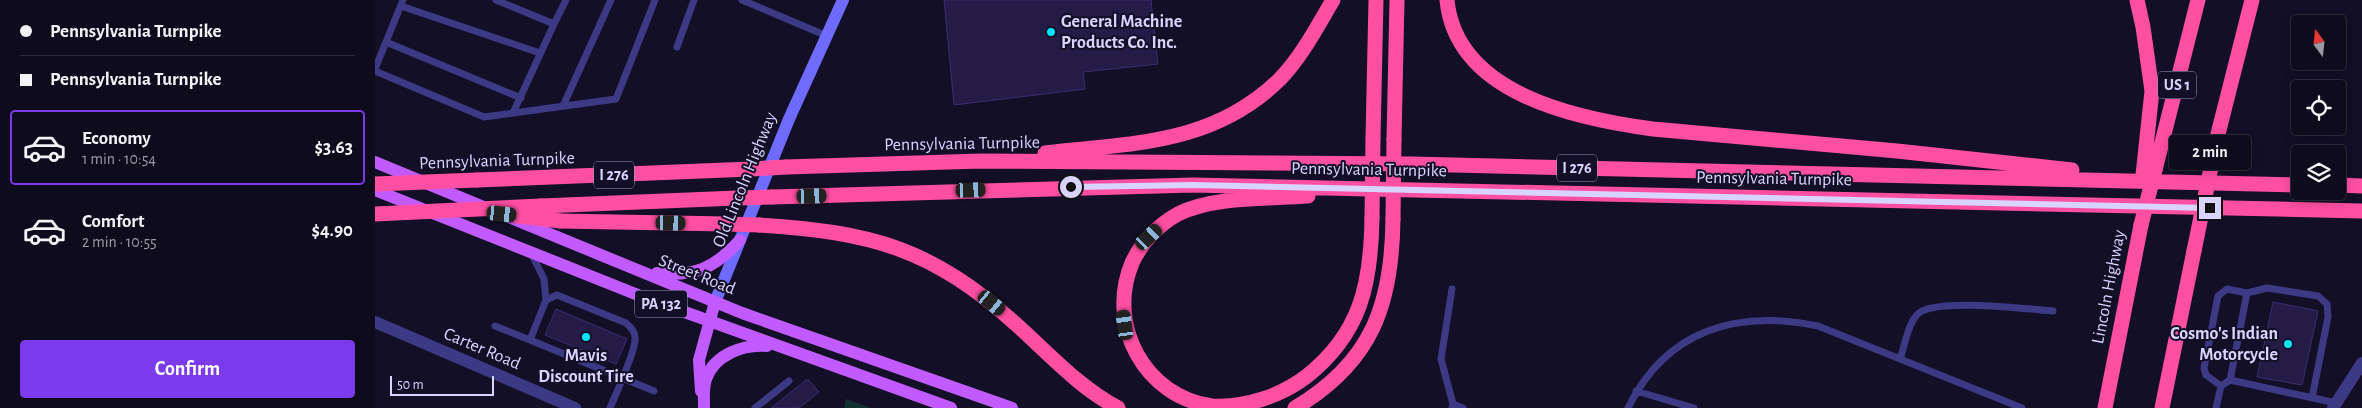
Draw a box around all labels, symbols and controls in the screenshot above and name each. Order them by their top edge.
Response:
place label: General Machine Products Co. Inc. [1061,13,1182,52]
north arrow [2291,15,2346,70]
map controls [2291,15,2346,200]
text: Pennsylvania Turnpike [50,22,222,41]
marker: General Machine Products Co. Inc. [1045,26,1057,38]
text: Pennsylvania Turnpike [50,70,222,89]
road number: US 1 [2158,72,2196,98]
button: locate [2291,80,2346,135]
street label: Old Lincoln Highway [710,110,780,250]
icon: car [22,125,67,170]
text: Economy [82,129,151,148]
street label: Pennsylvania Turnpike [884,134,1040,154]
callout: 2 min [2169,136,2251,170]
text: $3.63 [315,138,353,157]
text: 2 min [2192,144,2228,160]
button: layers [2291,145,2346,200]
street label: Pennsylvania Turnpike [419,149,575,173]
text: 1 min · 10:54 [82,151,156,167]
road number: I 276 [1557,154,1597,182]
street label: Pennsylvania Turnpike [1291,160,1447,180]
road number: I 276 [594,162,634,188]
street label: Pennsylvania Turnpike [1696,169,1852,189]
route start [1060,176,1082,198]
car [955,182,986,198]
car [796,188,827,204]
route end [2199,197,2221,219]
car [486,205,517,223]
icon: car [22,208,67,253]
text: Comfort [82,212,144,231]
car [655,215,686,231]
text: $4.90 [311,221,353,240]
car [1132,221,1165,253]
street label: Lincoln Highway [2089,228,2129,345]
text: 2 min · 10:55 [82,234,157,250]
street label: Street Road [656,251,738,299]
car [975,288,1008,318]
road number: PA 132 [635,290,687,318]
car [1115,309,1134,341]
street label: Carter Road [441,325,523,373]
place label: Cosmo's Indian Motorcycle [2170,325,2278,364]
marker: Mavis Discount Tire [580,331,592,343]
marker: Cosmo's Indian Motorcycle [2282,338,2294,350]
button: Confirm [20,340,355,398]
place label: Mavis Discount Tire [538,347,634,386]
scale bar [390,373,494,396]
text: 50 m [397,378,424,392]

